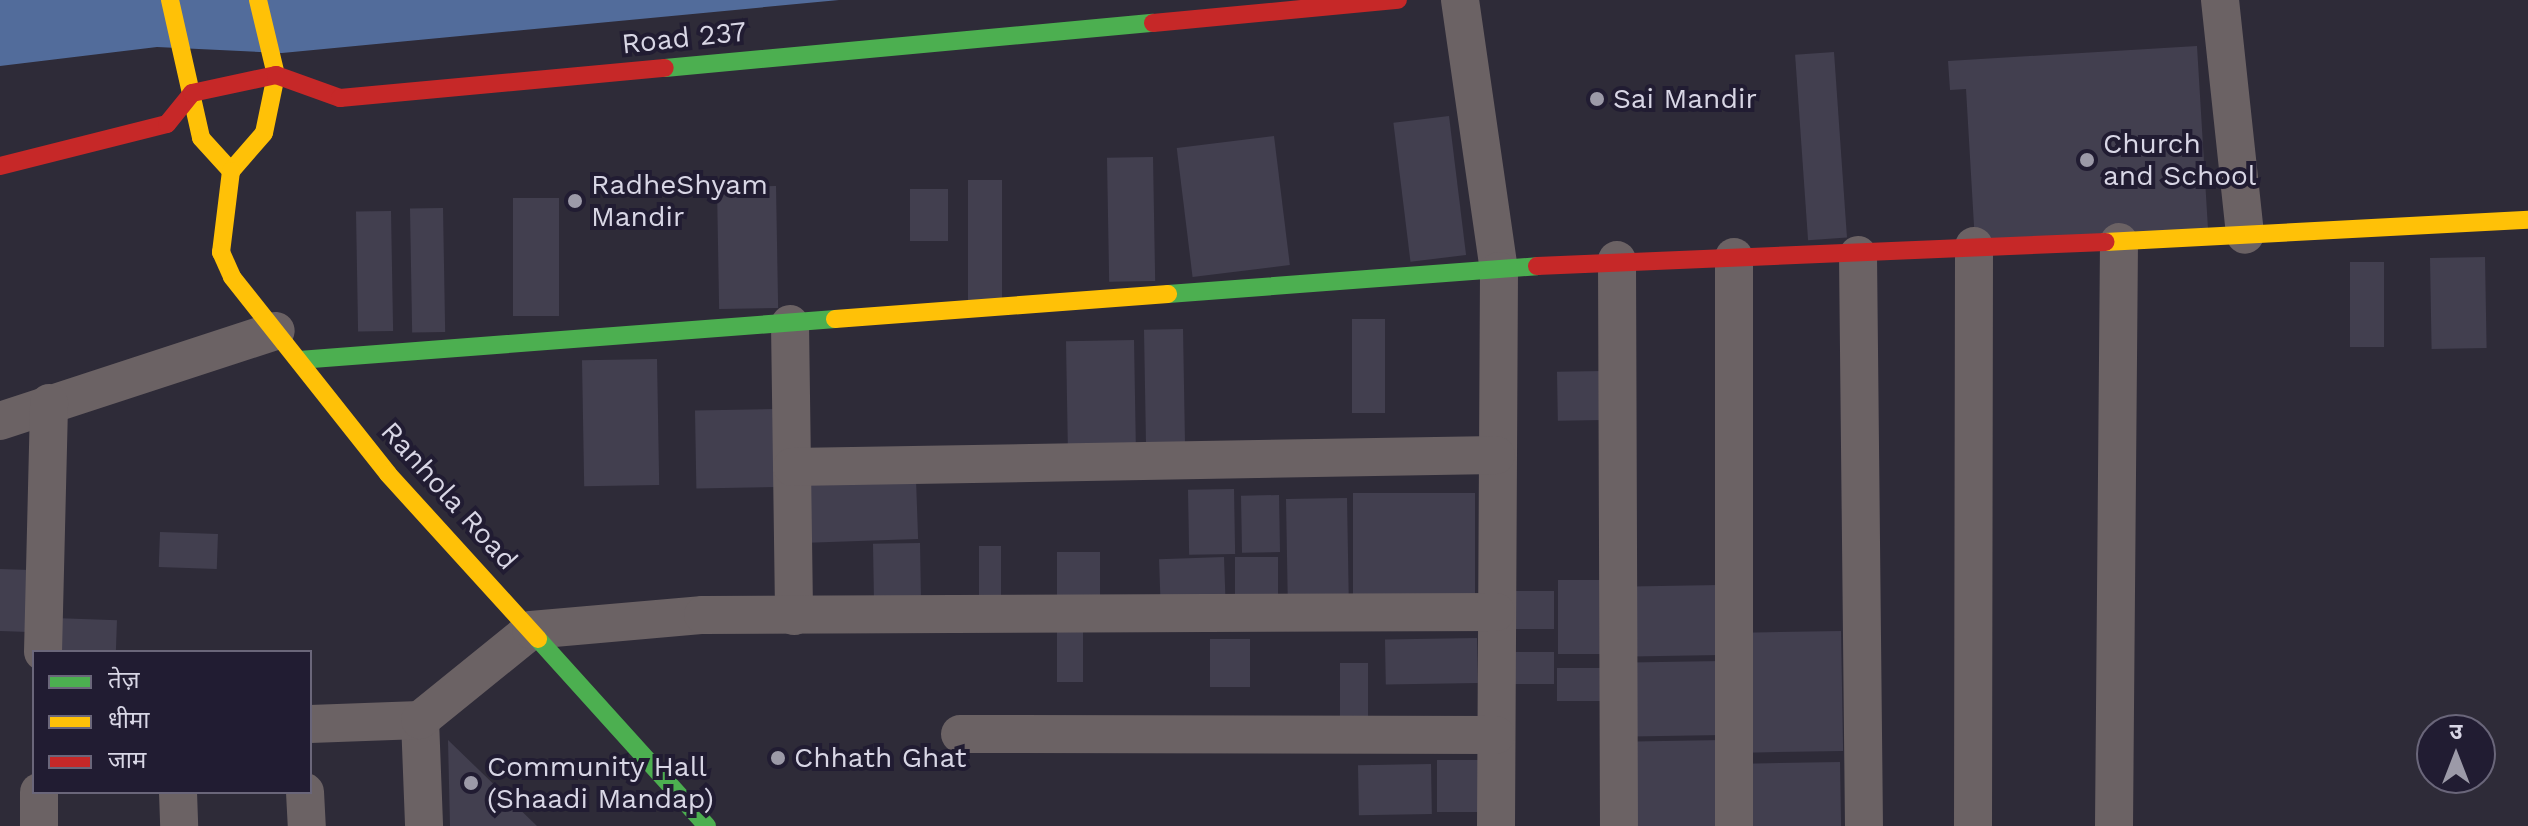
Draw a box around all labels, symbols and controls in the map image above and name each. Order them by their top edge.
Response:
street label: Road 237 [620,15,748,61]
place label: Sai Mandir [1613,82,1757,116]
marker: Sai Mandir [1588,90,1606,108]
place label: Church and School [2103,127,2256,193]
marker: Church and School [2078,151,2096,169]
place label: RadheShyam Mandir [591,168,768,234]
marker: RadheShyam Mandir [566,192,584,210]
street label: Ranhola Road [374,415,524,577]
legend [32,650,312,794]
text: तेज़ [108,666,140,694]
text: धीमा [108,706,150,734]
north arrow [2416,714,2496,794]
text: उ [2450,719,2462,744]
place label: Chhath Ghat [794,741,966,775]
text: जाम [108,746,146,774]
marker: Chhath Ghat [769,749,787,767]
place label: Community Hall (Shaadi Mandap) [487,750,714,816]
marker: Community Hall (Shaadi Mandap) [462,774,480,792]

